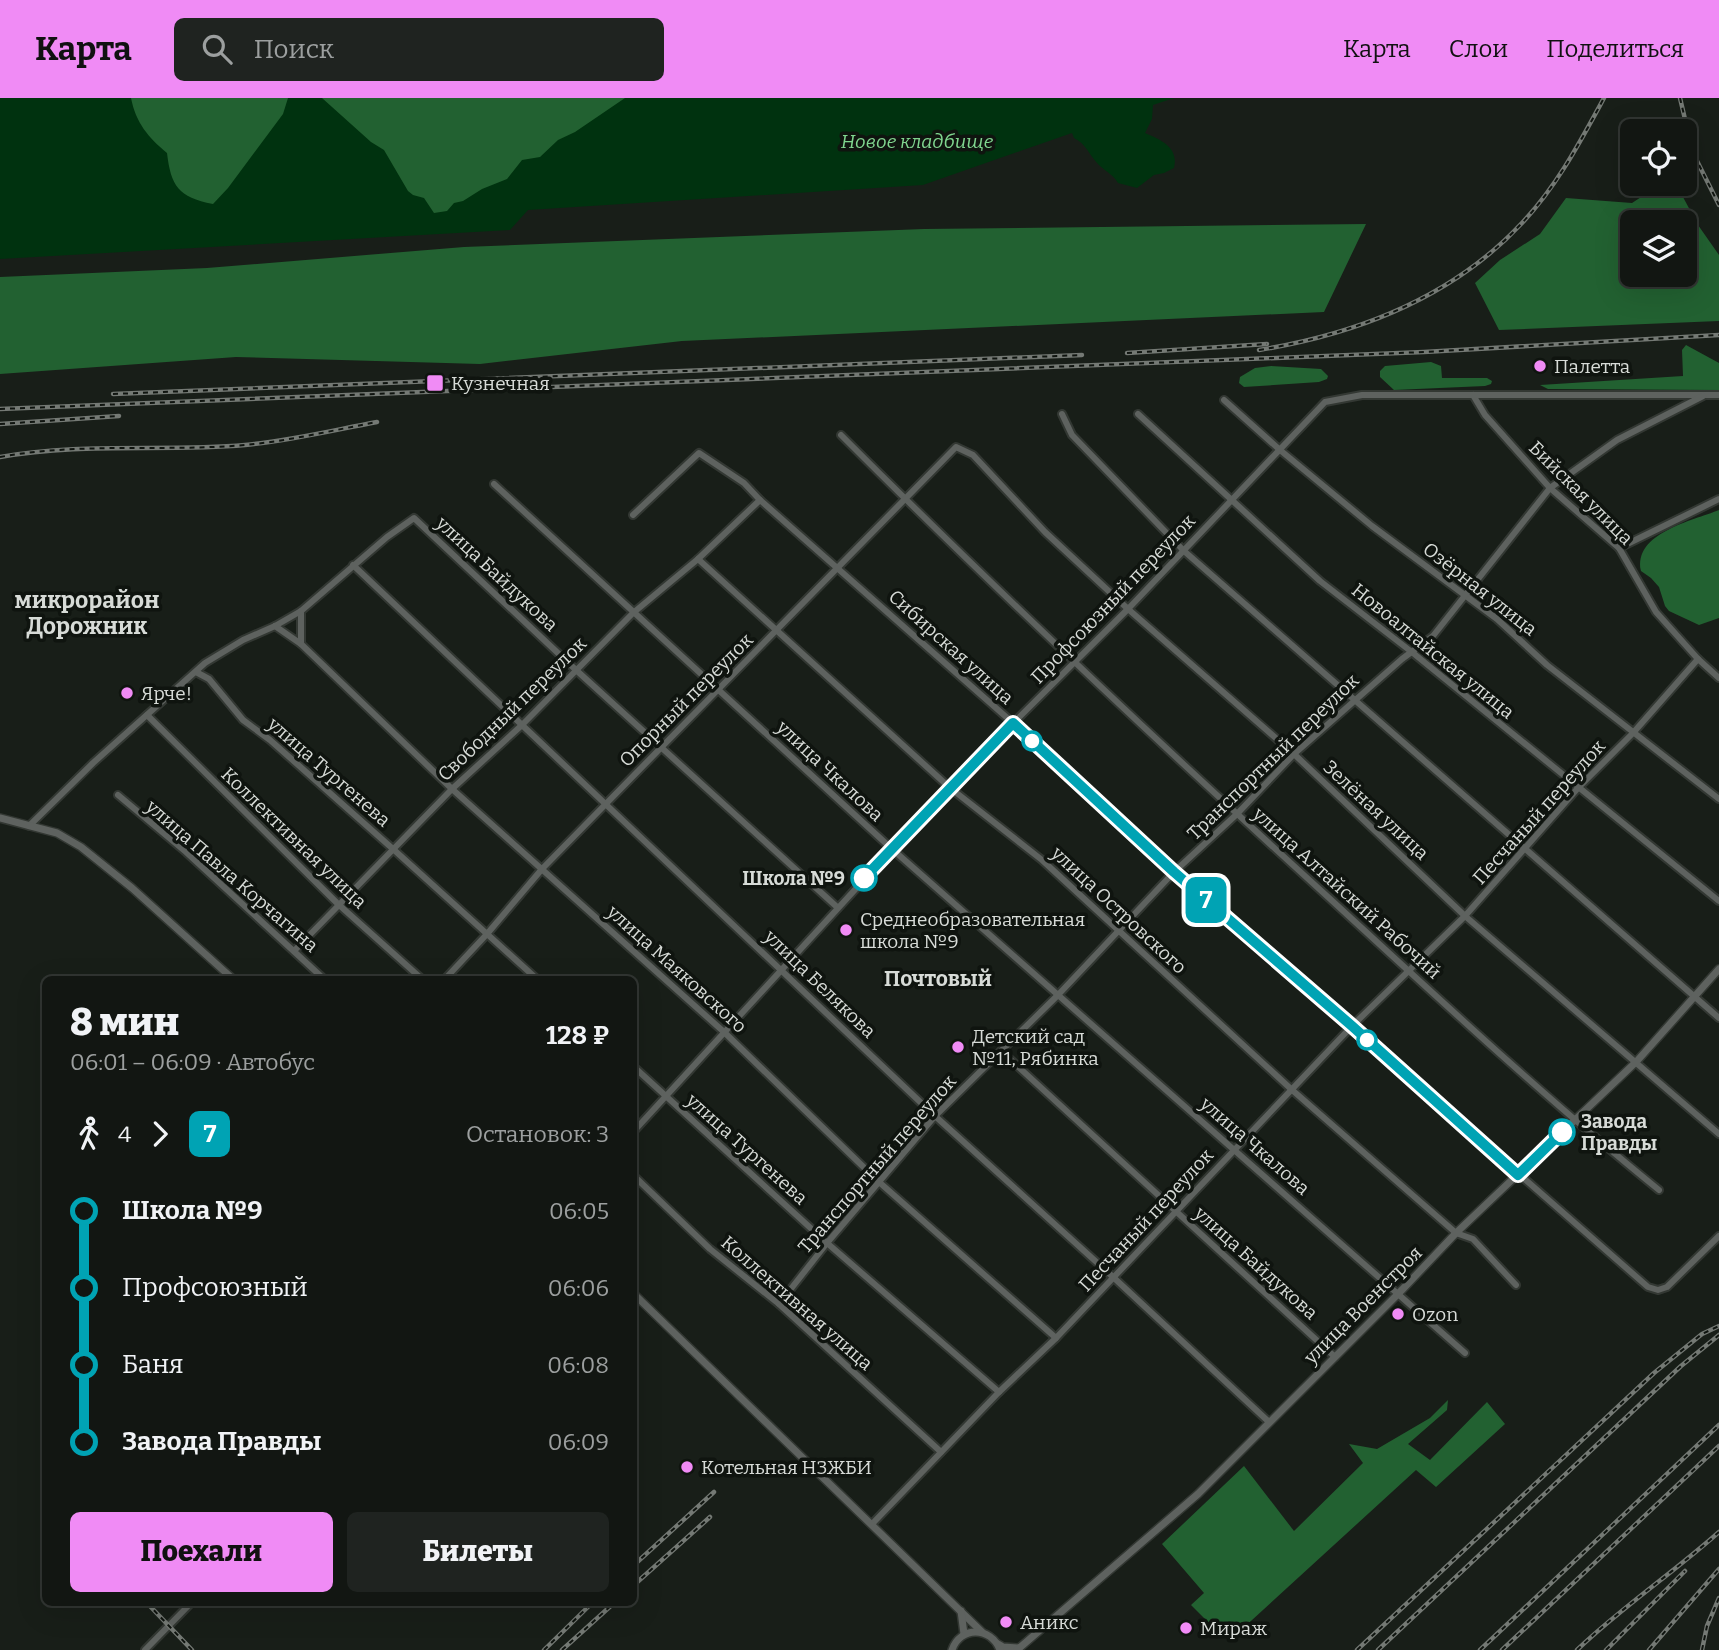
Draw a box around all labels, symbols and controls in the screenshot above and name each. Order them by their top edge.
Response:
search box [174,18,664,81]
text: Карта [35,29,132,69]
icon: search [198,30,236,68]
text: Поиск [254,34,334,65]
text: Карта [1343,35,1411,63]
text: Слои [1449,35,1508,63]
text: Поделиться [1546,35,1684,63]
map controls [1620,119,1697,287]
button: locate [1620,119,1697,196]
park label: Новое кладбище [841,130,994,153]
button: layers [1620,210,1697,287]
place label: Палетта [1554,355,1631,378]
marker: Палетта [1532,358,1548,374]
place label: Кузнечная [451,372,550,395]
marker: Кузнечная [425,373,445,393]
street label: Бийская улица [1524,436,1638,550]
street label: Профсоюзный переулок [1026,509,1200,688]
street label: улица Байдукова [431,511,563,637]
street label: Озёрная улица [1418,537,1542,641]
street label: Новоалтайская улица [1347,578,1519,724]
street label: Сибирская улица [884,585,1019,710]
district label: микрорайон Дорожник [15,586,159,640]
street label: Опорный переулок [614,628,758,772]
street label: Свободный переулок [433,632,592,786]
street label: Транспортный переулок [1183,669,1364,845]
place label: Ярче! [141,682,192,705]
marker: Ярче! [119,685,135,701]
street label: улица Тургенева [262,712,396,832]
street label: улица Чкалова [771,715,889,827]
unlabelled marker [1022,731,1042,751]
street label: Песчаный переулок [1468,734,1611,889]
street label: Зелёная улица [1319,755,1434,865]
street label: Коллективная улица [217,763,372,914]
street label: улица Павла Корчагина [140,794,323,958]
street label: улица Алтайский Рабочий [1248,802,1446,984]
street label: улица Островского [1046,841,1191,979]
marker: Школа №9 [851,865,877,891]
place label: Школа №9 [742,867,845,890]
line badge: 7 [1183,877,1229,923]
text: 7 [1200,886,1212,914]
street label: улица Маяковского [602,900,752,1038]
place label: Среднеобразовательная школа №9 [860,908,1085,953]
marker: Среднеобразовательная школа №9 [838,922,854,938]
street label: улица Белякова [759,924,881,1043]
district label: Почтовый [884,966,992,992]
text: 8 мин [70,999,179,1045]
text: 128 ₽ [546,1020,609,1051]
place label: Детский сад №11, Рябинка [972,1025,1099,1070]
unlabelled marker [1357,1030,1377,1050]
marker: Детский сад №11, Рябинка [950,1039,966,1055]
text: 06:01 – 06:09 · Автобус [70,1048,315,1076]
street label: Транспортный переулок [793,1069,961,1258]
street label: улица Тургенева [681,1088,813,1210]
street label: улица Чкалова [1195,1092,1315,1200]
place label: Завода Правды [1581,1110,1657,1155]
icon: walk [70,1115,108,1153]
icon: forward [141,1115,179,1153]
marker: Завода Правды [1549,1119,1575,1145]
text: 4 [118,1120,131,1148]
text: 7 [203,1120,216,1148]
text: Остановок: 3 [466,1120,609,1148]
street label: Песчаный переулок [1074,1143,1219,1296]
text: Школа №9 [122,1195,263,1226]
text: 06:05 [549,1197,609,1225]
street label: улица Байдукова [1189,1201,1323,1325]
street label: Коллективная улица [717,1231,878,1375]
street label: улица Военстроя [1299,1241,1427,1369]
text: Профсоюзный [122,1272,308,1303]
text: 06:06 [548,1274,609,1302]
place label: Ozon [1412,1303,1458,1326]
marker: Ozon [1390,1306,1406,1322]
text: Баня [122,1349,183,1380]
text: 06:08 [547,1351,609,1379]
text: Завода Правды [122,1426,321,1457]
text: 06:09 [548,1428,609,1456]
place label: Котельная НЗЖБИ [701,1456,872,1479]
marker: Котельная НЗЖБИ [679,1459,695,1475]
button: Поехали [70,1512,333,1592]
button: Билеты [347,1512,609,1592]
place label: Аникс [1020,1611,1079,1634]
marker: Аникс [998,1614,1014,1630]
place label: Мираж [1200,1617,1267,1640]
marker: Мираж [1178,1620,1194,1636]

